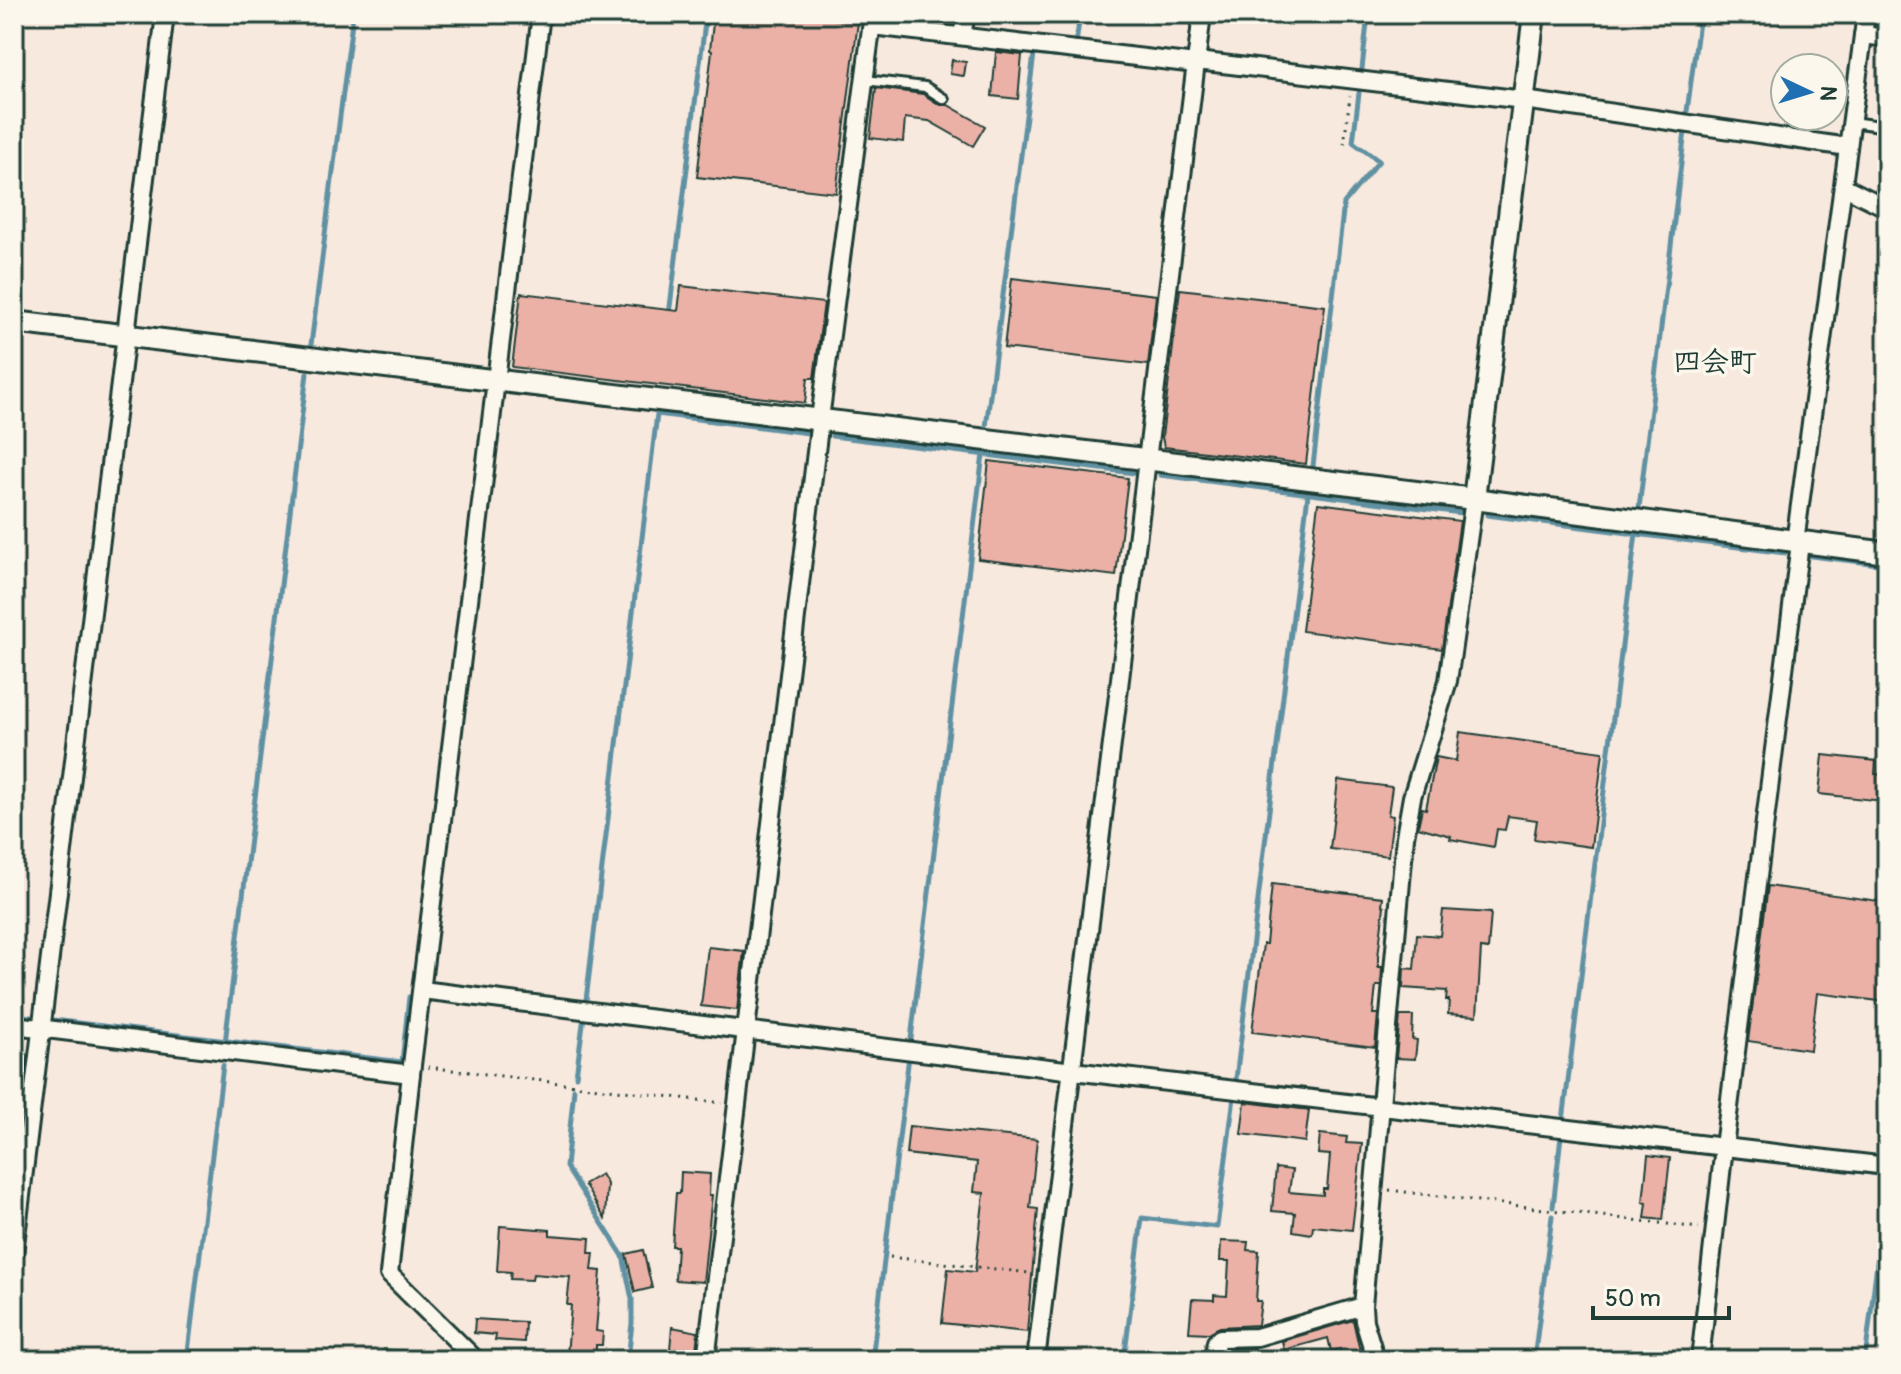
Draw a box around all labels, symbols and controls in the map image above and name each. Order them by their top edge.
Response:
north arrow [1769,52,1849,132]
text: N [1813,85,1842,102]
district label: 四会町 [1673,345,1757,380]
scale bar [1593,1270,1729,1320]
text: 50 m [1605,1284,1661,1313]

